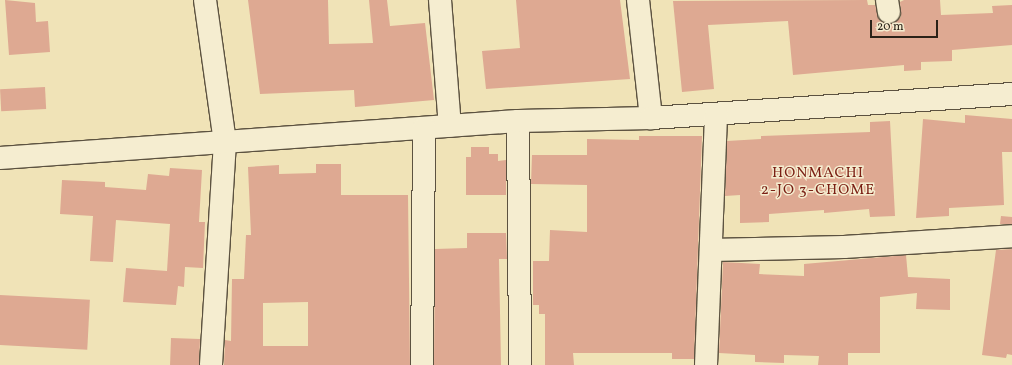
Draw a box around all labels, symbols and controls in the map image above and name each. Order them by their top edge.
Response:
scale bar [872,12,940,38]
text: 20 m [877,19,904,35]
district label: HONMACHI 2-JO 3-CHOME [761,164,875,199]

